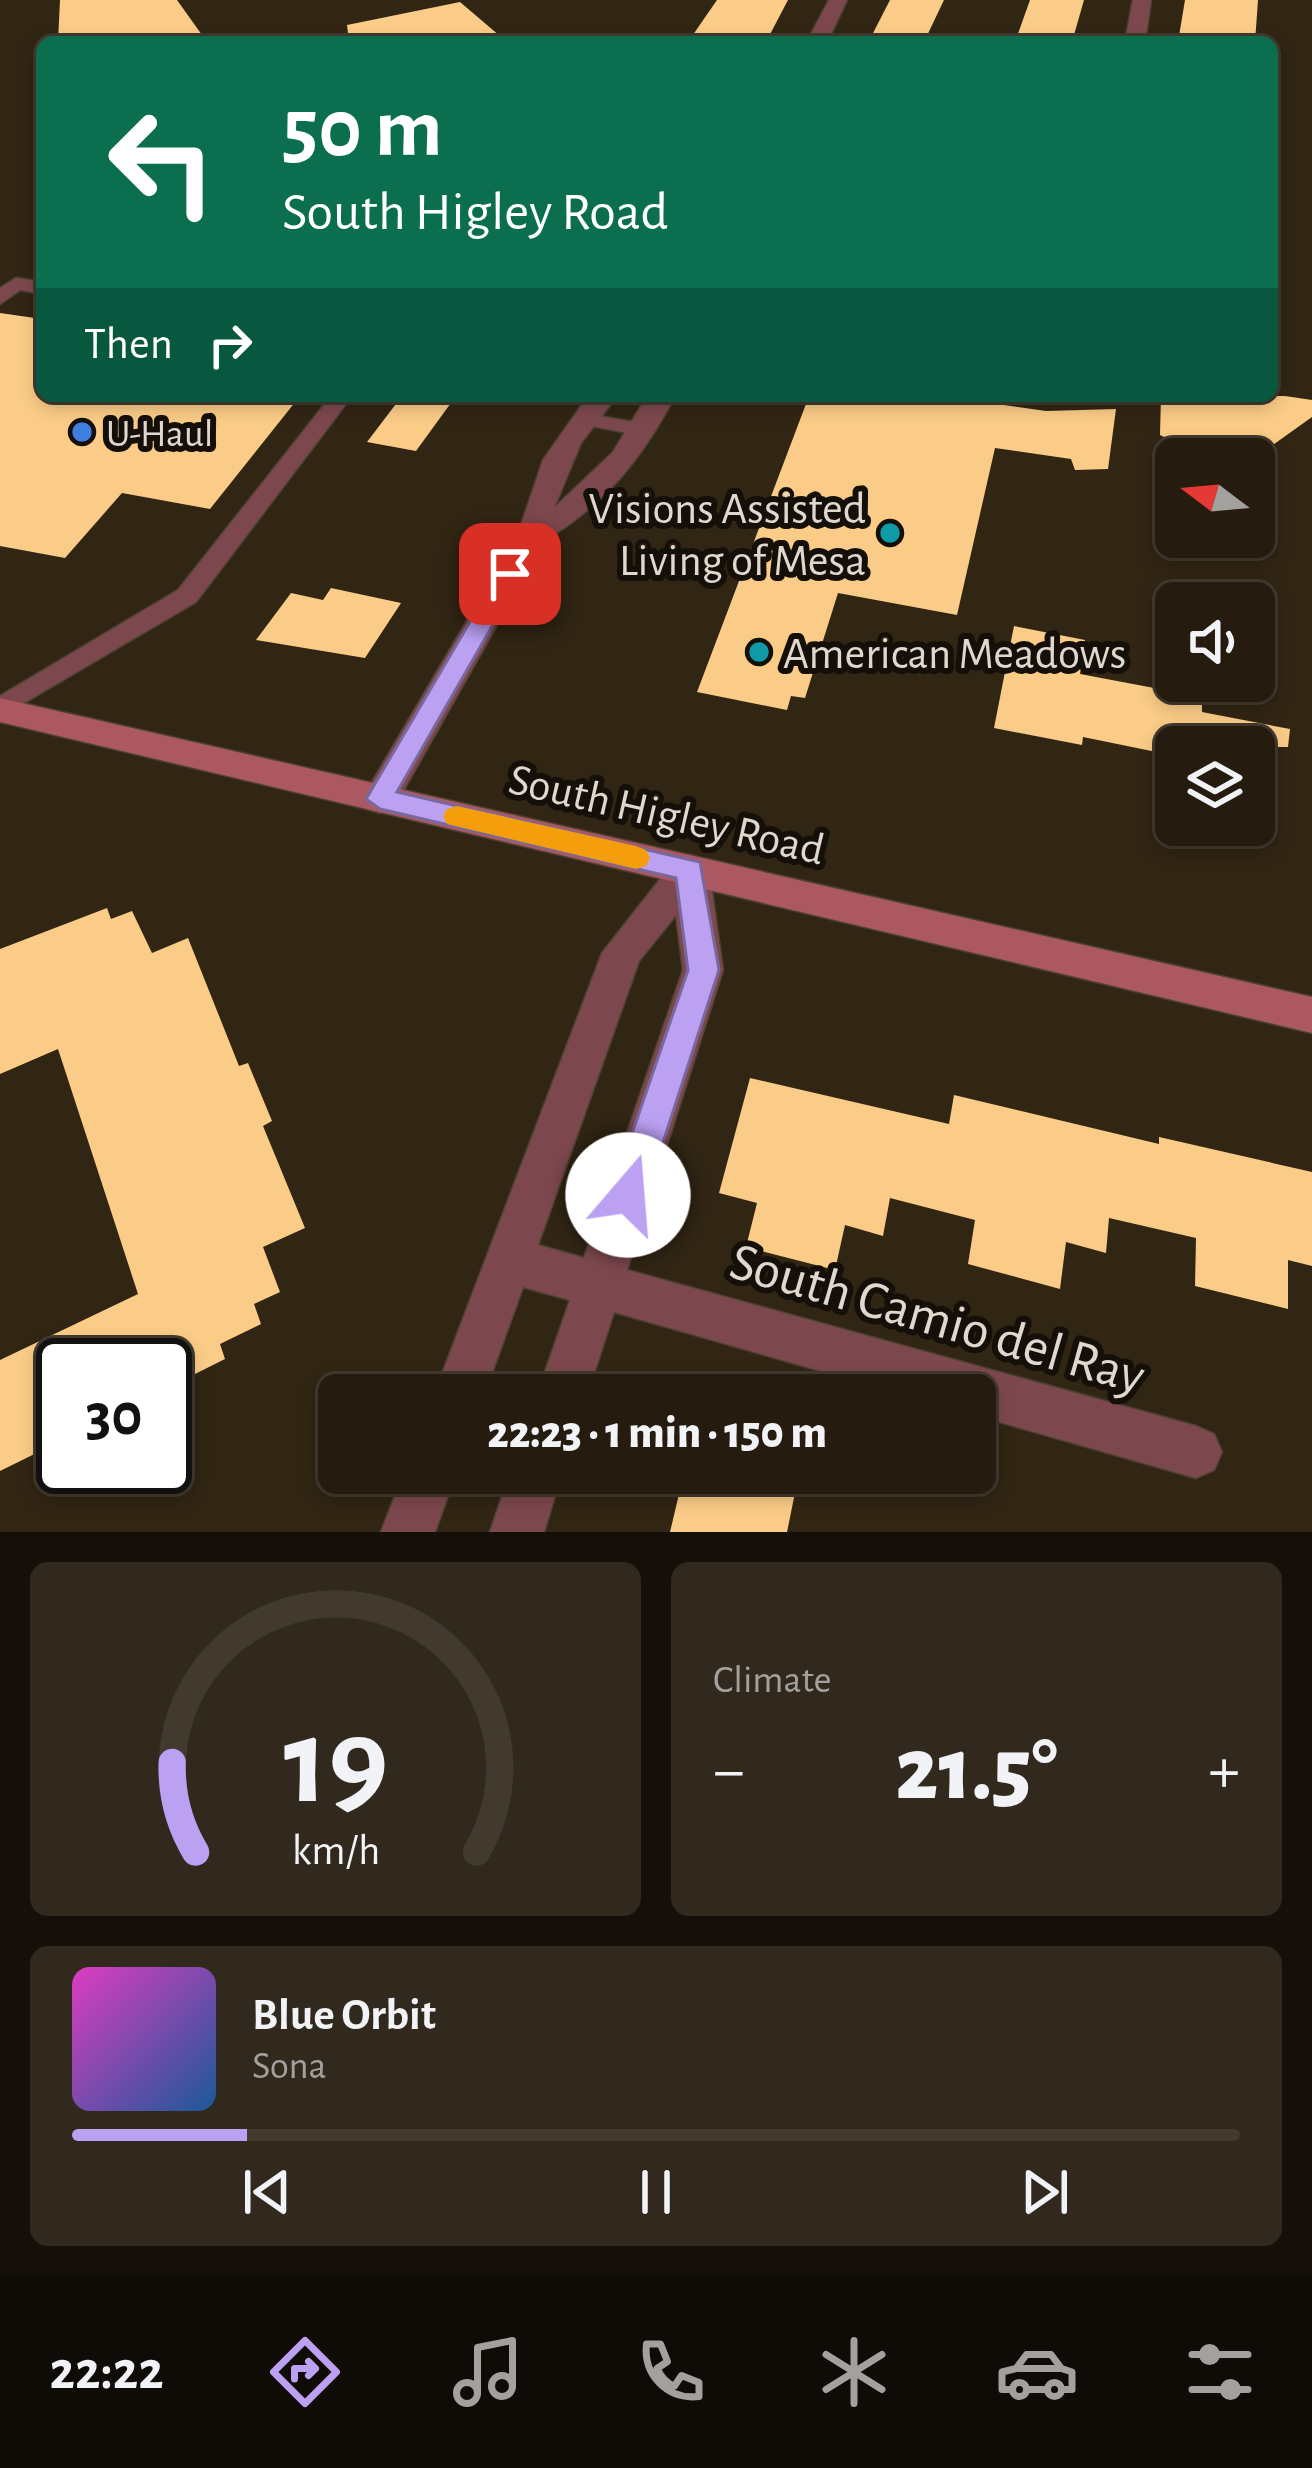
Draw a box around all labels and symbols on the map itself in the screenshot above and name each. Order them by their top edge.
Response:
place label: U-Haul [106,415,213,454]
marker: U-Haul [69,419,95,445]
north arrow [1155,438,1275,558]
place label: Visions Assisted Living of Mesa [589,487,866,584]
marker: Visions Assisted Living of Mesa [877,520,903,546]
pin [459,523,561,625]
place label: American Meadows [783,632,1126,677]
marker: American Meadows [746,639,772,665]
street label: South Higley Road [504,757,828,874]
position arrow [565,1132,691,1258]
street label: South Camio del Ray [724,1235,1150,1405]
speed limit sign: 30 [36,1338,192,1494]

